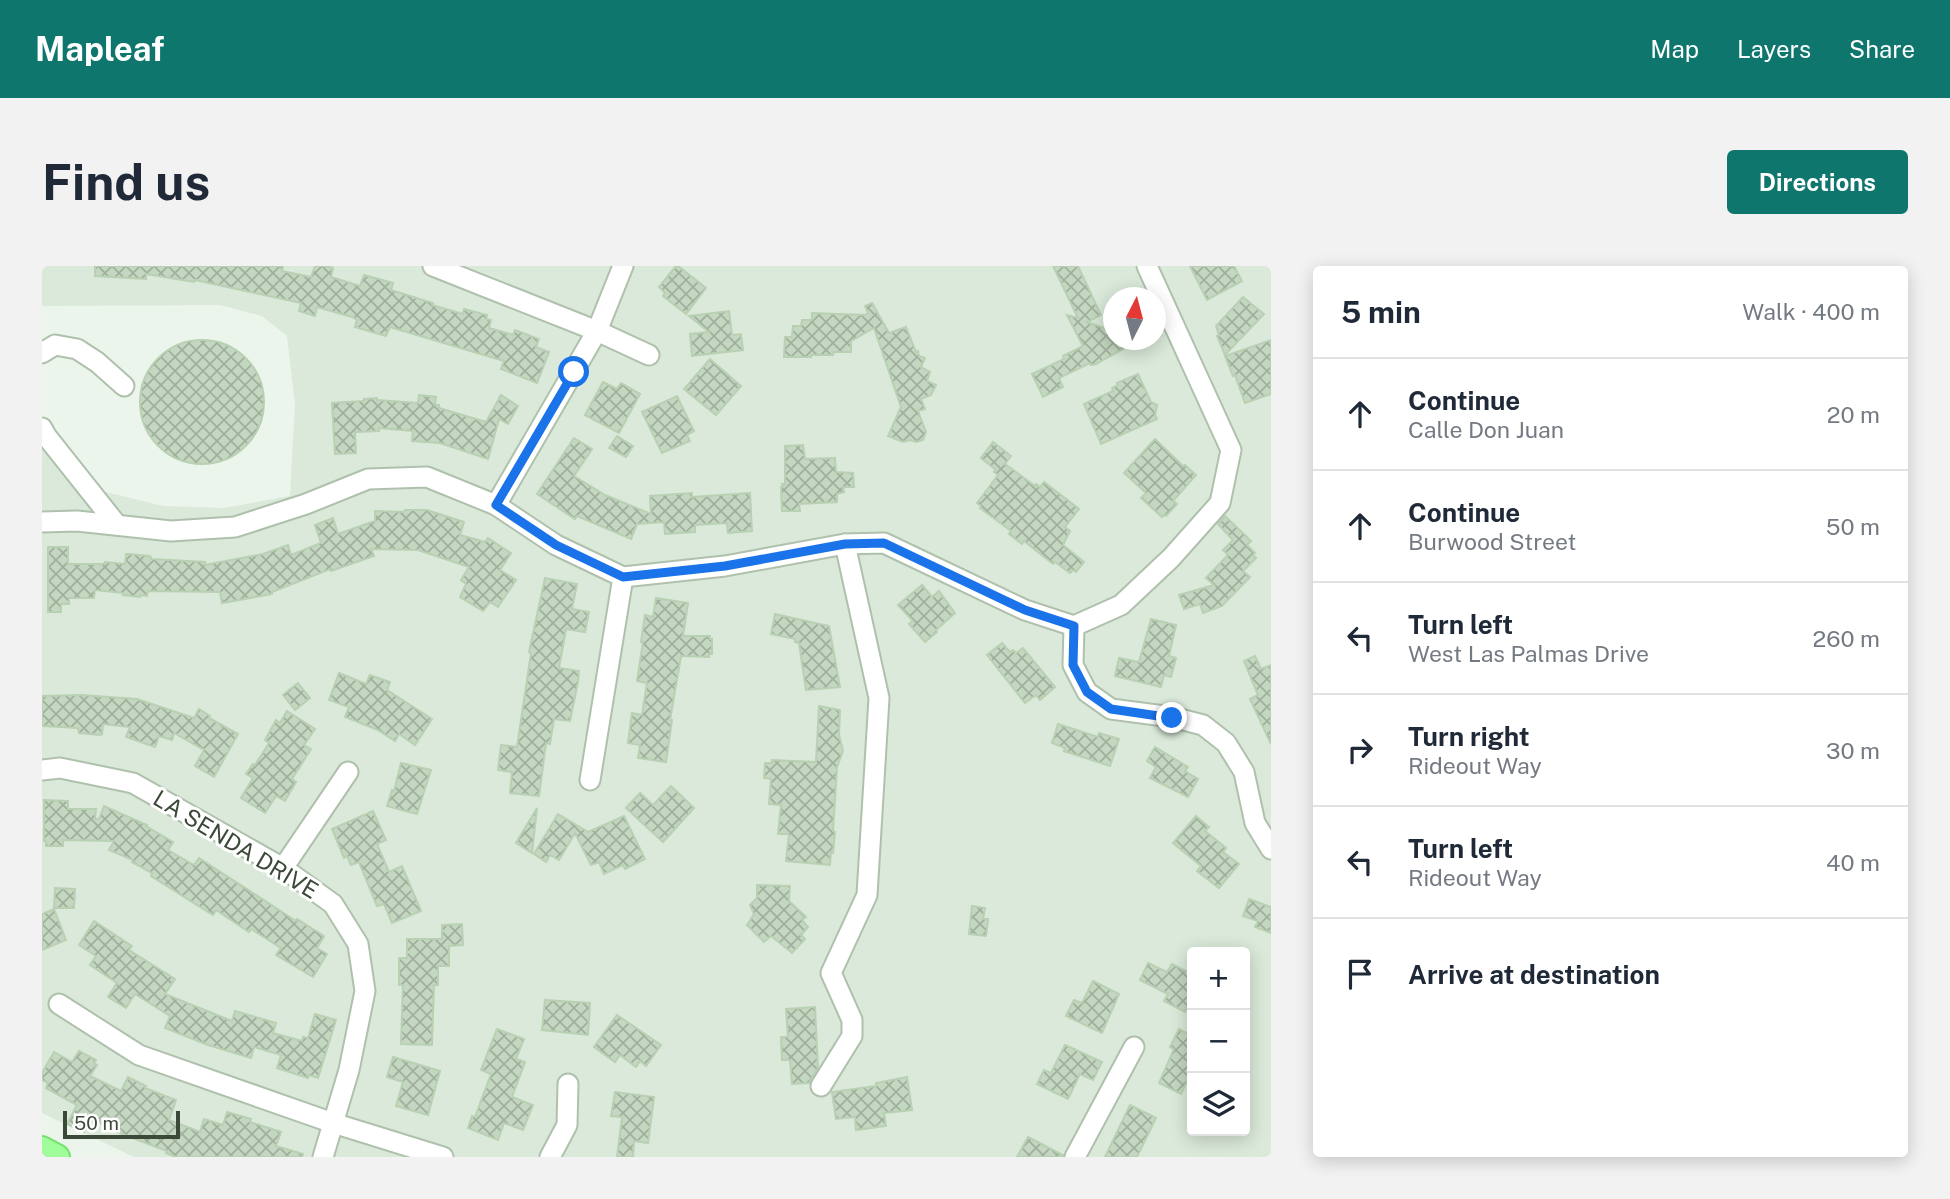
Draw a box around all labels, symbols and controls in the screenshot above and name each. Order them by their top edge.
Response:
text: Mapleaf [35,30,164,68]
text: Map [1650,35,1699,63]
text: Layers [1737,35,1811,63]
text: Share [1849,35,1915,63]
button: Directions [1727,150,1908,214]
text: Find us [42,153,210,211]
north arrow [1103,287,1166,350]
text: 5 min [1341,294,1421,330]
text: Walk · 400 m [1742,298,1880,325]
route start [558,356,589,387]
text: Continue [1408,385,1520,416]
icon: ahead [1341,395,1379,433]
text: 20 m [1827,401,1880,428]
text: Calle Don Juan [1408,416,1564,443]
text: Continue [1408,497,1520,528]
icon: ahead [1341,507,1379,545]
text: 50 m [1826,513,1880,540]
text: Burwood Street [1408,528,1576,555]
text: Turn left [1408,609,1513,640]
icon: left [1341,619,1379,657]
text: 260 m [1813,625,1880,652]
text: West Las Palmas Drive [1408,640,1649,667]
route end [1156,702,1187,733]
text: Turn right [1408,721,1530,752]
icon: right [1341,731,1379,769]
text: 30 m [1826,737,1880,764]
text: Rideout Way [1408,752,1542,779]
street label: LA SENDA DRIVE [149,784,323,904]
text: Turn left [1408,833,1513,864]
icon: left [1341,843,1379,881]
text: 40 m [1826,849,1880,876]
text: Rideout Way [1408,864,1542,891]
map controls [1187,947,1250,1136]
button: + [1187,947,1250,1010]
icon: arrive [1341,955,1379,993]
text: Arrive at destination [1408,959,1660,990]
button: − [1187,1010,1250,1073]
button: layers [1187,1073,1250,1136]
scale bar [63,1108,180,1140]
text: 50 m [74,1112,119,1134]

